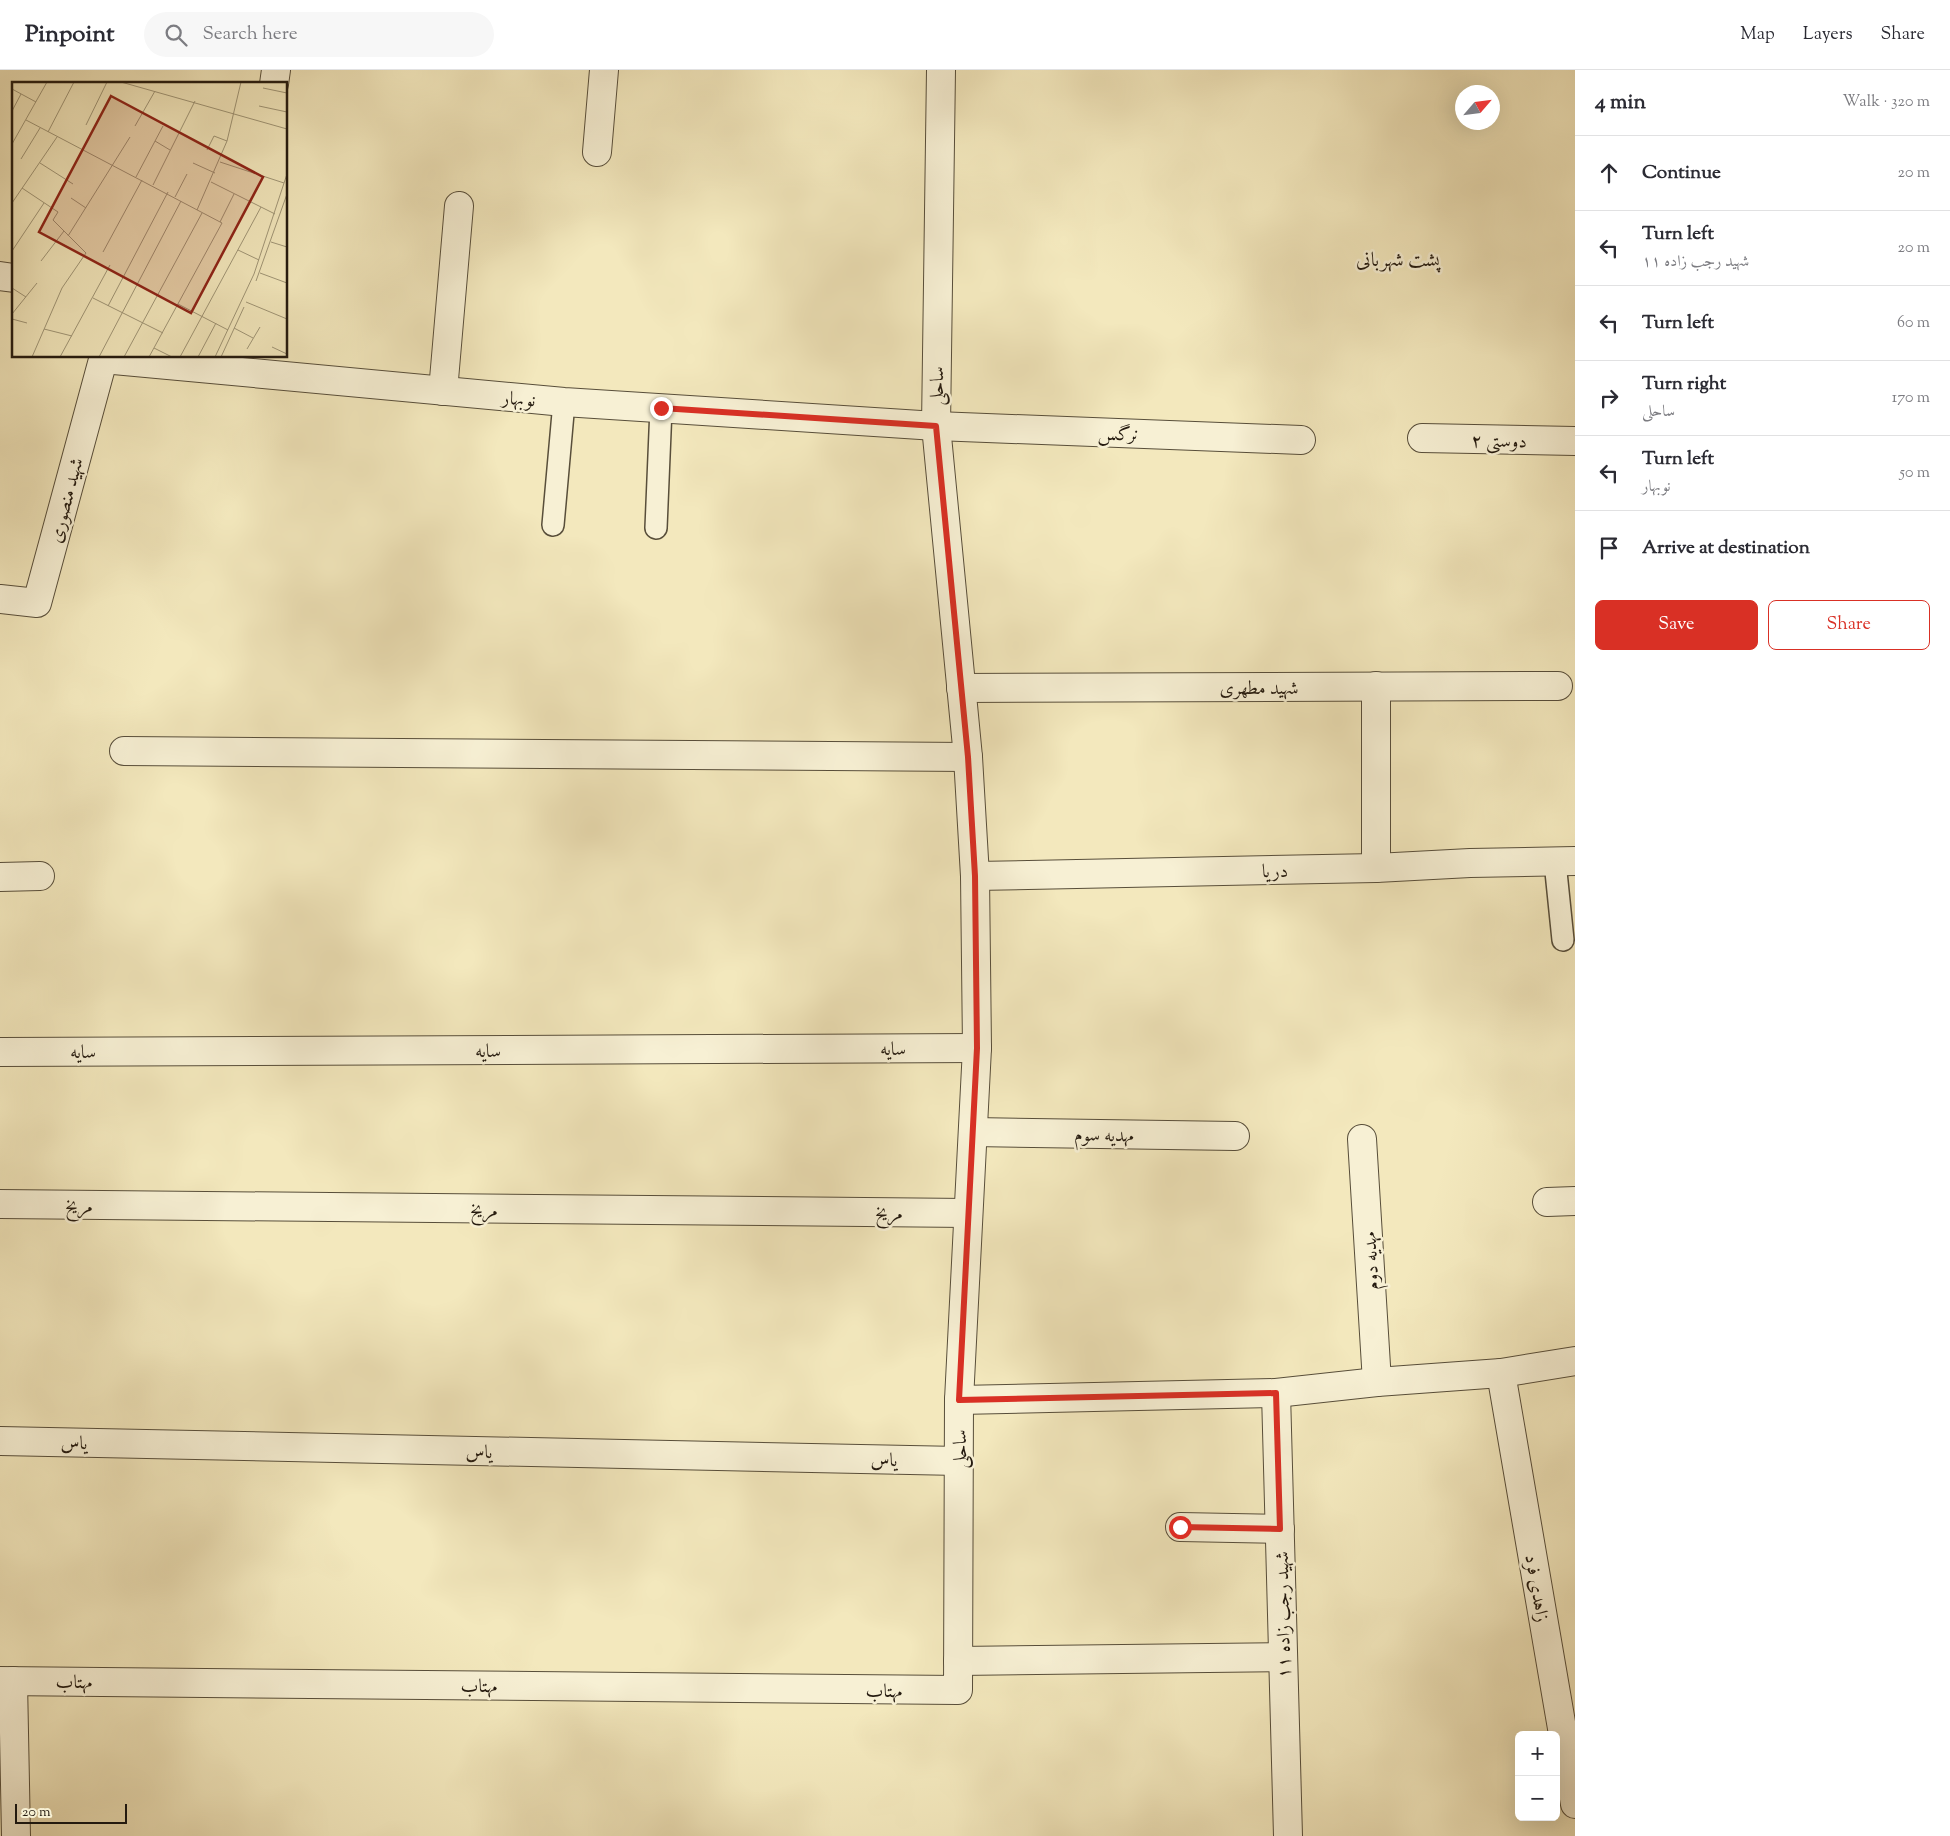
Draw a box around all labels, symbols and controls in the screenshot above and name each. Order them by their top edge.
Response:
search box [144,12,494,57]
text: Pinpoint [25,18,114,52]
icon: search [162,21,190,49]
text: Search here [202,21,298,48]
text: Map [1740,22,1775,48]
text: Layers [1803,22,1853,48]
text: Share [1881,22,1925,48]
inset map [12,82,288,358]
north arrow [1455,85,1500,130]
text: 4 min [1595,88,1646,118]
text: Walk · 320 m [1843,91,1930,114]
icon: ahead [1595,159,1623,187]
text: Continue [1642,160,1721,187]
text: 20 m [1897,162,1930,185]
text: Turn left [1642,221,1714,248]
icon: left [1595,234,1623,262]
text: 20 m [1897,237,1930,260]
district label: پشت شهربانی [1356,247,1442,276]
text: شهید رجب زاده ۱۱ [1642,251,1749,274]
icon: left [1595,309,1623,337]
text: Turn left [1642,310,1714,337]
text: 60 m [1897,312,1930,335]
street label: ساحلی [925,366,952,406]
text: Turn right [1642,371,1726,398]
icon: right [1595,384,1623,412]
street label: نوبهار [499,385,537,415]
text: 170 m [1892,387,1930,410]
route end [650,397,673,420]
text: ساحلی [1642,401,1675,424]
street label: نرگس [1097,421,1139,450]
street label: دوستی ۲ [1471,429,1527,456]
text: Turn left [1642,446,1714,473]
street label: شهید منصوری [43,455,92,546]
icon: left [1595,459,1623,487]
text: 50 m [1899,462,1930,485]
text: نوبهار [1642,476,1670,499]
icon: arrive [1595,534,1623,562]
text: Arrive at destination [1642,535,1810,562]
button: Save [1595,600,1758,650]
button: Share [1768,600,1930,650]
street label: شهید مطهری [1219,676,1299,703]
street label: دریا [1262,859,1288,886]
street label: سایه [880,1037,906,1064]
street label: سایه [475,1039,501,1066]
street label: سایه [70,1040,96,1067]
street label: مهدیه سوم [1074,1122,1134,1152]
street label: مریخ [65,1194,93,1222]
street label: مریخ [470,1198,498,1226]
street label: مریخ [875,1201,903,1229]
street label: مهدیه دوم [1357,1231,1389,1291]
street label: ساحلی [948,1429,975,1469]
street label: یاس [60,1431,89,1458]
street label: یاس [465,1440,494,1467]
street label: یاس [870,1448,899,1475]
route start [1169,1516,1192,1539]
street label: شهید رجب زاده ۱۱ [1270,1551,1299,1679]
street label: زاهدی فرد [1516,1552,1555,1625]
street label: مهتاب [55,1670,92,1697]
street label: مهتاب [460,1674,497,1701]
street label: مهتاب [865,1679,902,1706]
map controls [1515,1731,1560,1821]
button: + [1515,1731,1560,1776]
button: − [1515,1776,1560,1821]
scale bar [15,1801,128,1824]
text: 20 m [22,1803,51,1823]

